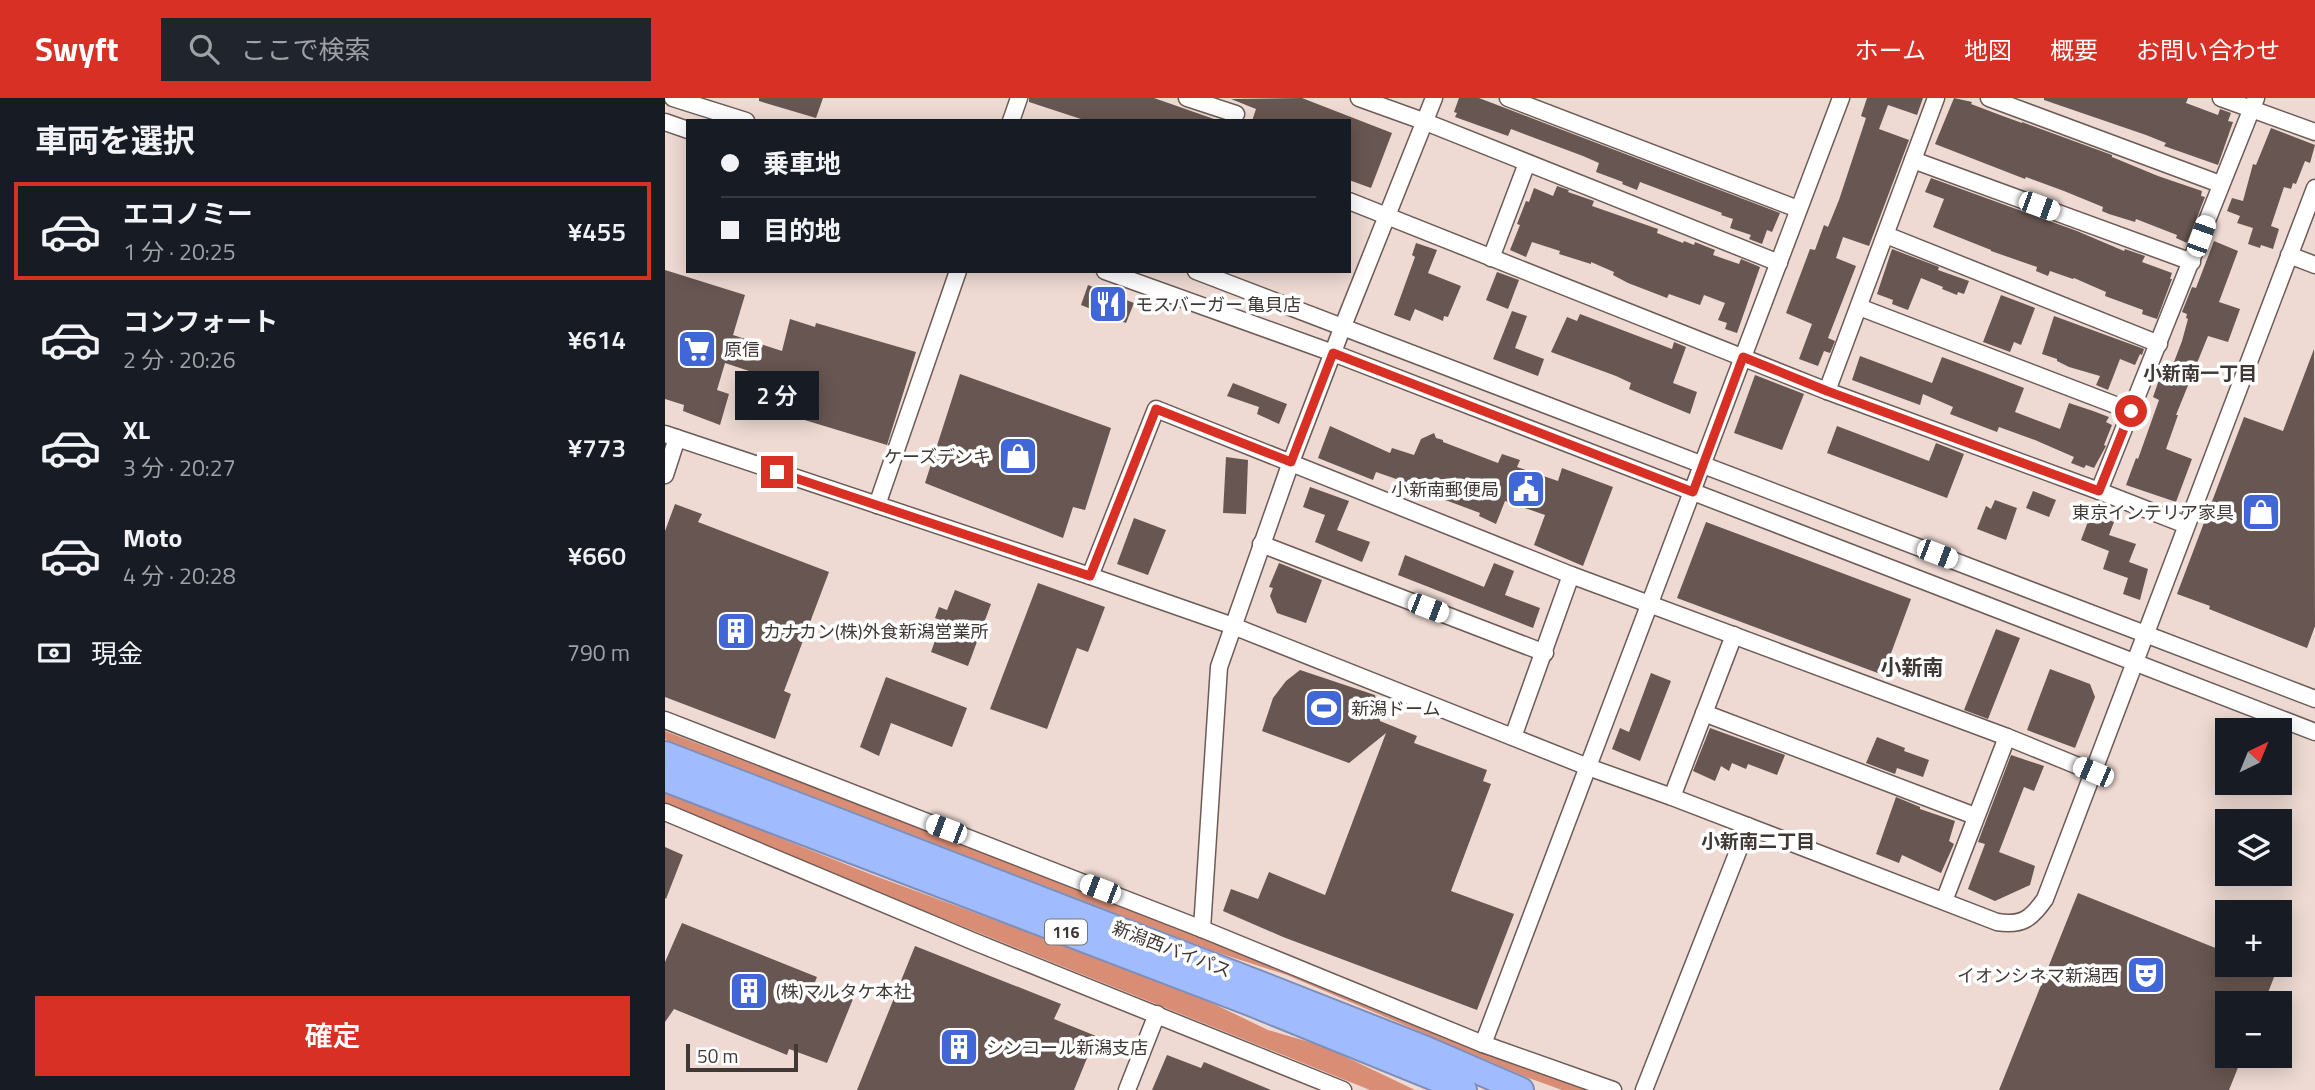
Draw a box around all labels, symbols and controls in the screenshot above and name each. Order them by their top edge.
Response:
search box [161,18,651,81]
text: Swyft [35,24,119,74]
icon: search [185,30,223,68]
text: ここで検索 [241,30,371,69]
text: ホーム [1855,32,1926,68]
text: 地図 [1964,32,2012,68]
text: 概要 [2050,32,2098,68]
text: お問い合わせ [2136,32,2280,68]
text: 車両を選択 [35,116,195,164]
text: 乗車地 [763,144,841,183]
car [2016,189,2063,223]
text: エコノミー [123,194,253,233]
icon: car [39,200,102,263]
text: 目的地 [763,211,841,250]
text: ¥455 [568,212,626,251]
car [2184,213,2219,259]
text: 1 分 · 20:25 [123,234,236,269]
restaurant icon: モスバーガー 亀貝店 [1087,283,1129,325]
place label: モスバーガー 亀貝店 [1135,291,1301,318]
text: コンフォート [123,302,278,341]
icon: car [39,308,102,371]
text: ¥614 [568,320,626,359]
supermarket icon: 原信 [676,328,718,370]
place label: 原信 [724,336,760,363]
text: 2 分 · 20:26 [123,342,236,377]
district label: 小新南一丁目 [2143,358,2257,387]
callout: 2 分 [735,370,819,420]
text: 2 分 [757,378,797,413]
route start [2115,395,2147,427]
text: XL [123,410,150,449]
icon: car [39,416,102,479]
text: ¥773 [568,428,626,467]
shop icon: ケーズデンキ [997,435,1039,477]
place label: ケーズデンキ [884,443,991,470]
text: 3 分 · 20:27 [123,450,236,485]
route end [761,456,793,488]
public building icon: 小新南郵便局 [1505,468,1547,510]
place label: 小新南郵便局 [1391,476,1499,503]
shop icon: 東京インテリア家具 [2240,491,2282,533]
place label: 東京インテリア家具 [2072,499,2234,526]
text: Moto [123,518,182,557]
icon: car [39,524,102,587]
text: ¥660 [568,536,626,575]
car [1914,537,1961,571]
text: 4 分 · 20:28 [123,558,236,593]
car [1405,591,1452,625]
building icon: カナカン(株)外食新潟営業所 [715,610,757,652]
place label: カナカン(株)外食新潟営業所 [763,618,989,645]
icon: cash [35,634,73,672]
text: 現金 [91,634,143,673]
text: 790 m [567,635,630,670]
district label: 小新南 [1881,651,1944,683]
sports icon: 新潟ドーム [1303,687,1345,729]
place label: 新潟ドーム [1351,695,1440,722]
north arrow [2215,718,2293,794]
map controls [2215,718,2292,1068]
car [2070,754,2117,790]
button: layers [2215,809,2292,886]
car [923,812,970,846]
district label: 小新南二丁目 [1701,826,1815,855]
car [1077,872,1124,906]
button: + [2215,900,2292,977]
street label: 新潟西バイパス [1109,914,1235,984]
road number: 116 [1045,919,1087,944]
theatre icon: イオンシネマ新潟西 [2125,954,2167,996]
place label: イオンシネマ新潟西 [1957,962,2119,989]
building icon: (株)マルタケ本社 [728,970,770,1012]
place label: (株)マルタケ本社 [776,978,912,1005]
button: − [2215,991,2292,1068]
button: 確定 [35,996,630,1076]
building icon: シンコール新潟支店 [938,1026,980,1068]
place label: シンコール新潟支店 [986,1034,1148,1061]
scale bar [686,1041,798,1073]
text: 50 m [697,1041,738,1070]

